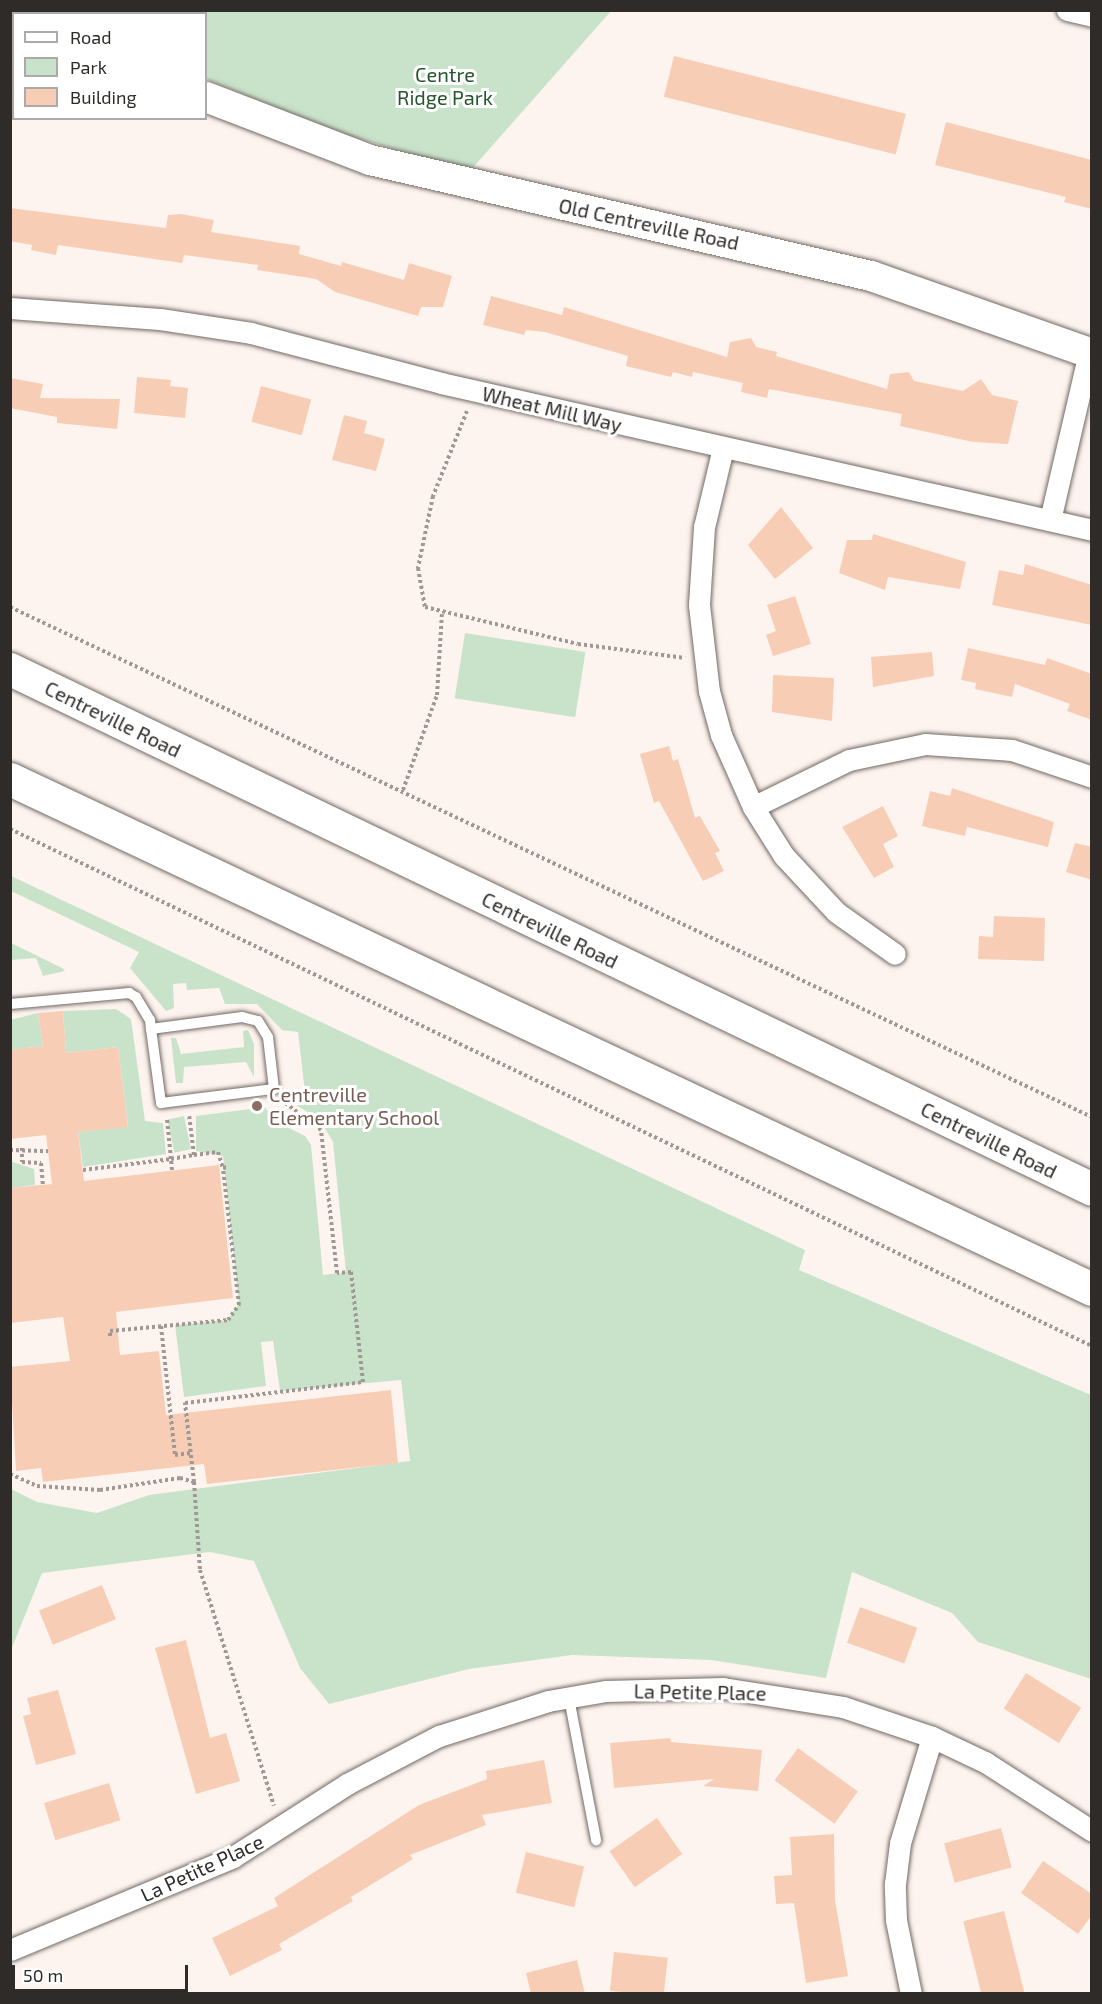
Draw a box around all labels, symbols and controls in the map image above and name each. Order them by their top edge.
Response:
legend [12,12,207,120]
text: Road [70,26,111,48]
text: Park [70,56,107,78]
park label: Centre Ridge Park [397,62,493,109]
text: Building [70,86,137,108]
street label: Old Centreville Road [557,193,741,255]
street label: Wheat Mill Way [479,381,625,437]
street label: Centreville Road [41,676,185,762]
street label: Centreville Road [478,887,622,973]
place label: Centreville Elementary School [269,1082,440,1129]
street label: Centreville Road [917,1097,1061,1183]
marker: Centreville Elementary School [250,1099,264,1113]
street label: La Petite Place [633,1679,767,1705]
street label: La Petite Place [137,1829,267,1907]
scale bar [15,1953,190,1991]
text: 50 m [23,1964,63,1986]

